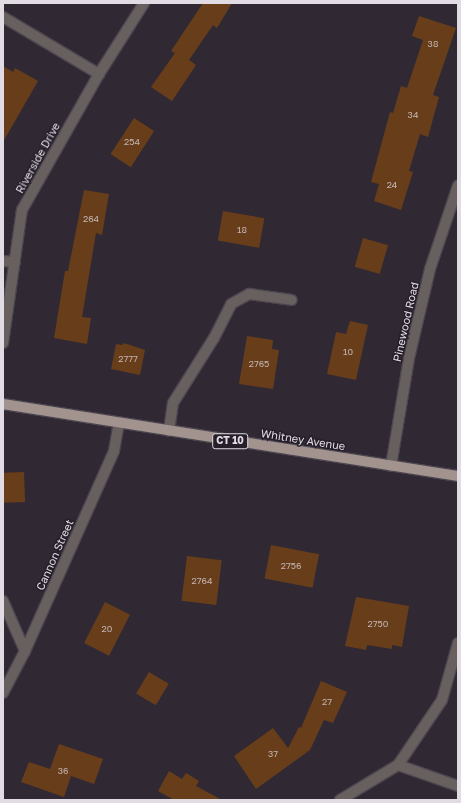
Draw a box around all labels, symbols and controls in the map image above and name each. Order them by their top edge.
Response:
house number: 38 [428,39,438,49]
house number: 34 [408,110,418,120]
street label: Riverside Drive [13,120,63,196]
house number: 254 [124,137,140,147]
house number: 24 [387,180,397,190]
house number: 264 [83,214,99,224]
house number: 18 [237,225,247,235]
street label: Pinewood Road [390,281,422,363]
house number: 10 [343,347,353,357]
house number: 2777 [118,354,138,364]
house number: 2765 [249,359,269,369]
street label: Whitney Avenue [260,427,346,453]
road number: CT 10 [212,433,248,449]
street label: Cannon Street [34,518,76,592]
house number: 2756 [281,561,301,571]
house number: 2764 [192,576,212,586]
house number: 2750 [368,619,388,629]
house number: 20 [102,624,112,634]
house number: 27 [322,697,332,707]
house number: 37 [268,749,278,759]
house number: 36 [58,766,68,776]

